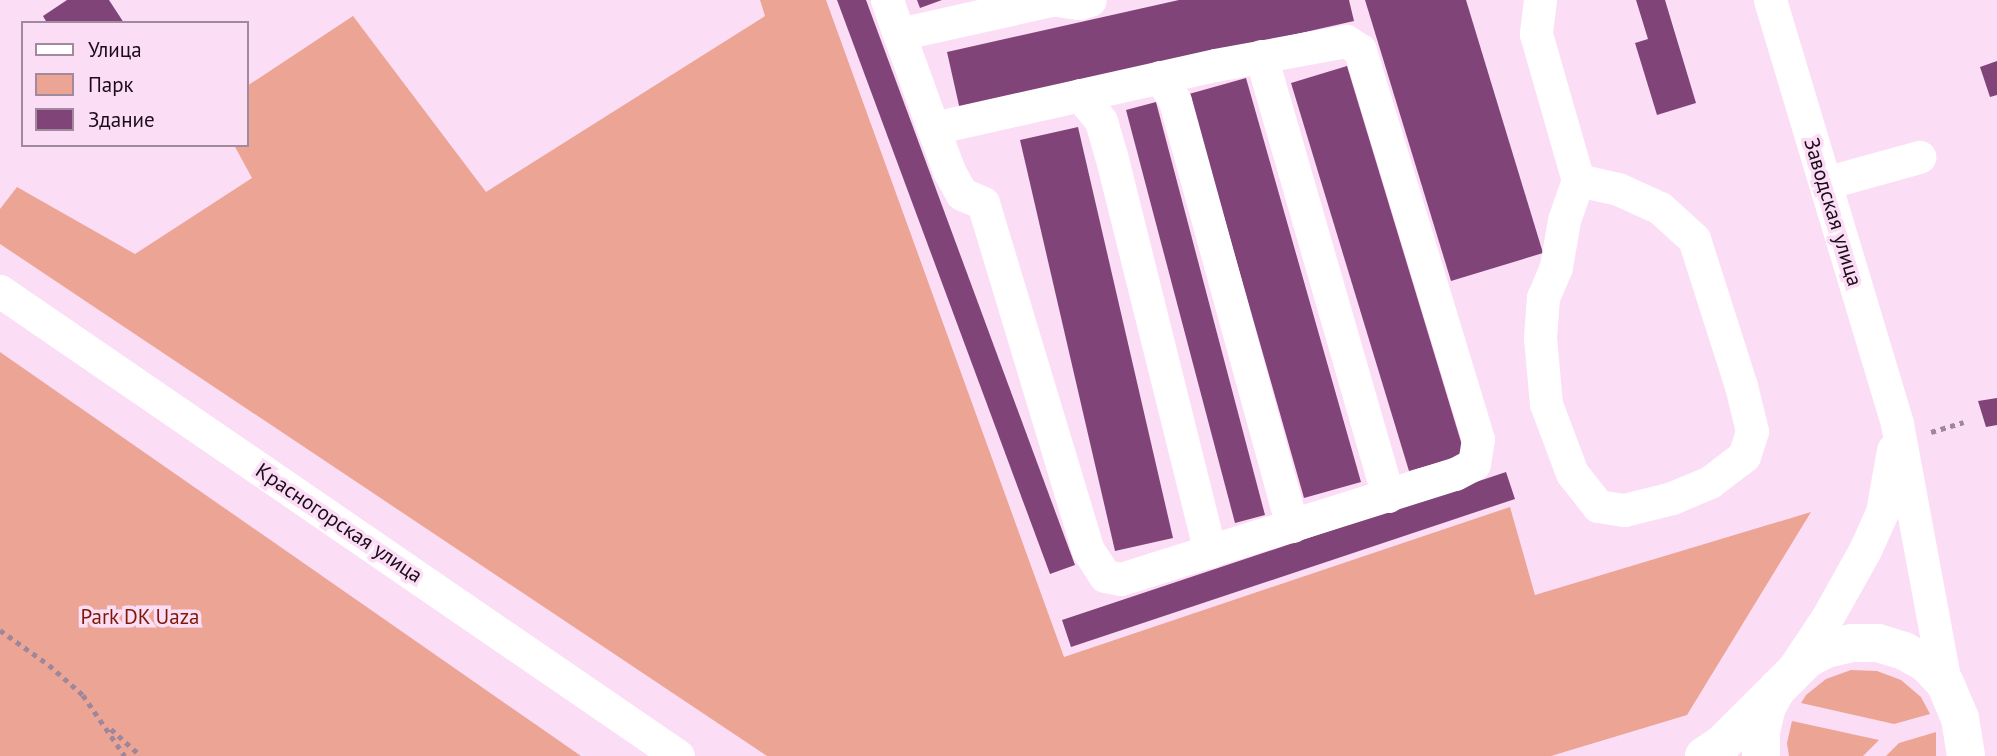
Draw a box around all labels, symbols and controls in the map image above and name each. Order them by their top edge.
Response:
legend [21,21,248,147]
text: Улица [88,36,142,63]
text: Парк [88,71,134,98]
text: Здание [88,106,155,133]
street label: Заводская улица [1798,135,1868,289]
street label: Красногорская улица [251,458,427,588]
park label: Park DK Uaza [80,604,200,630]

